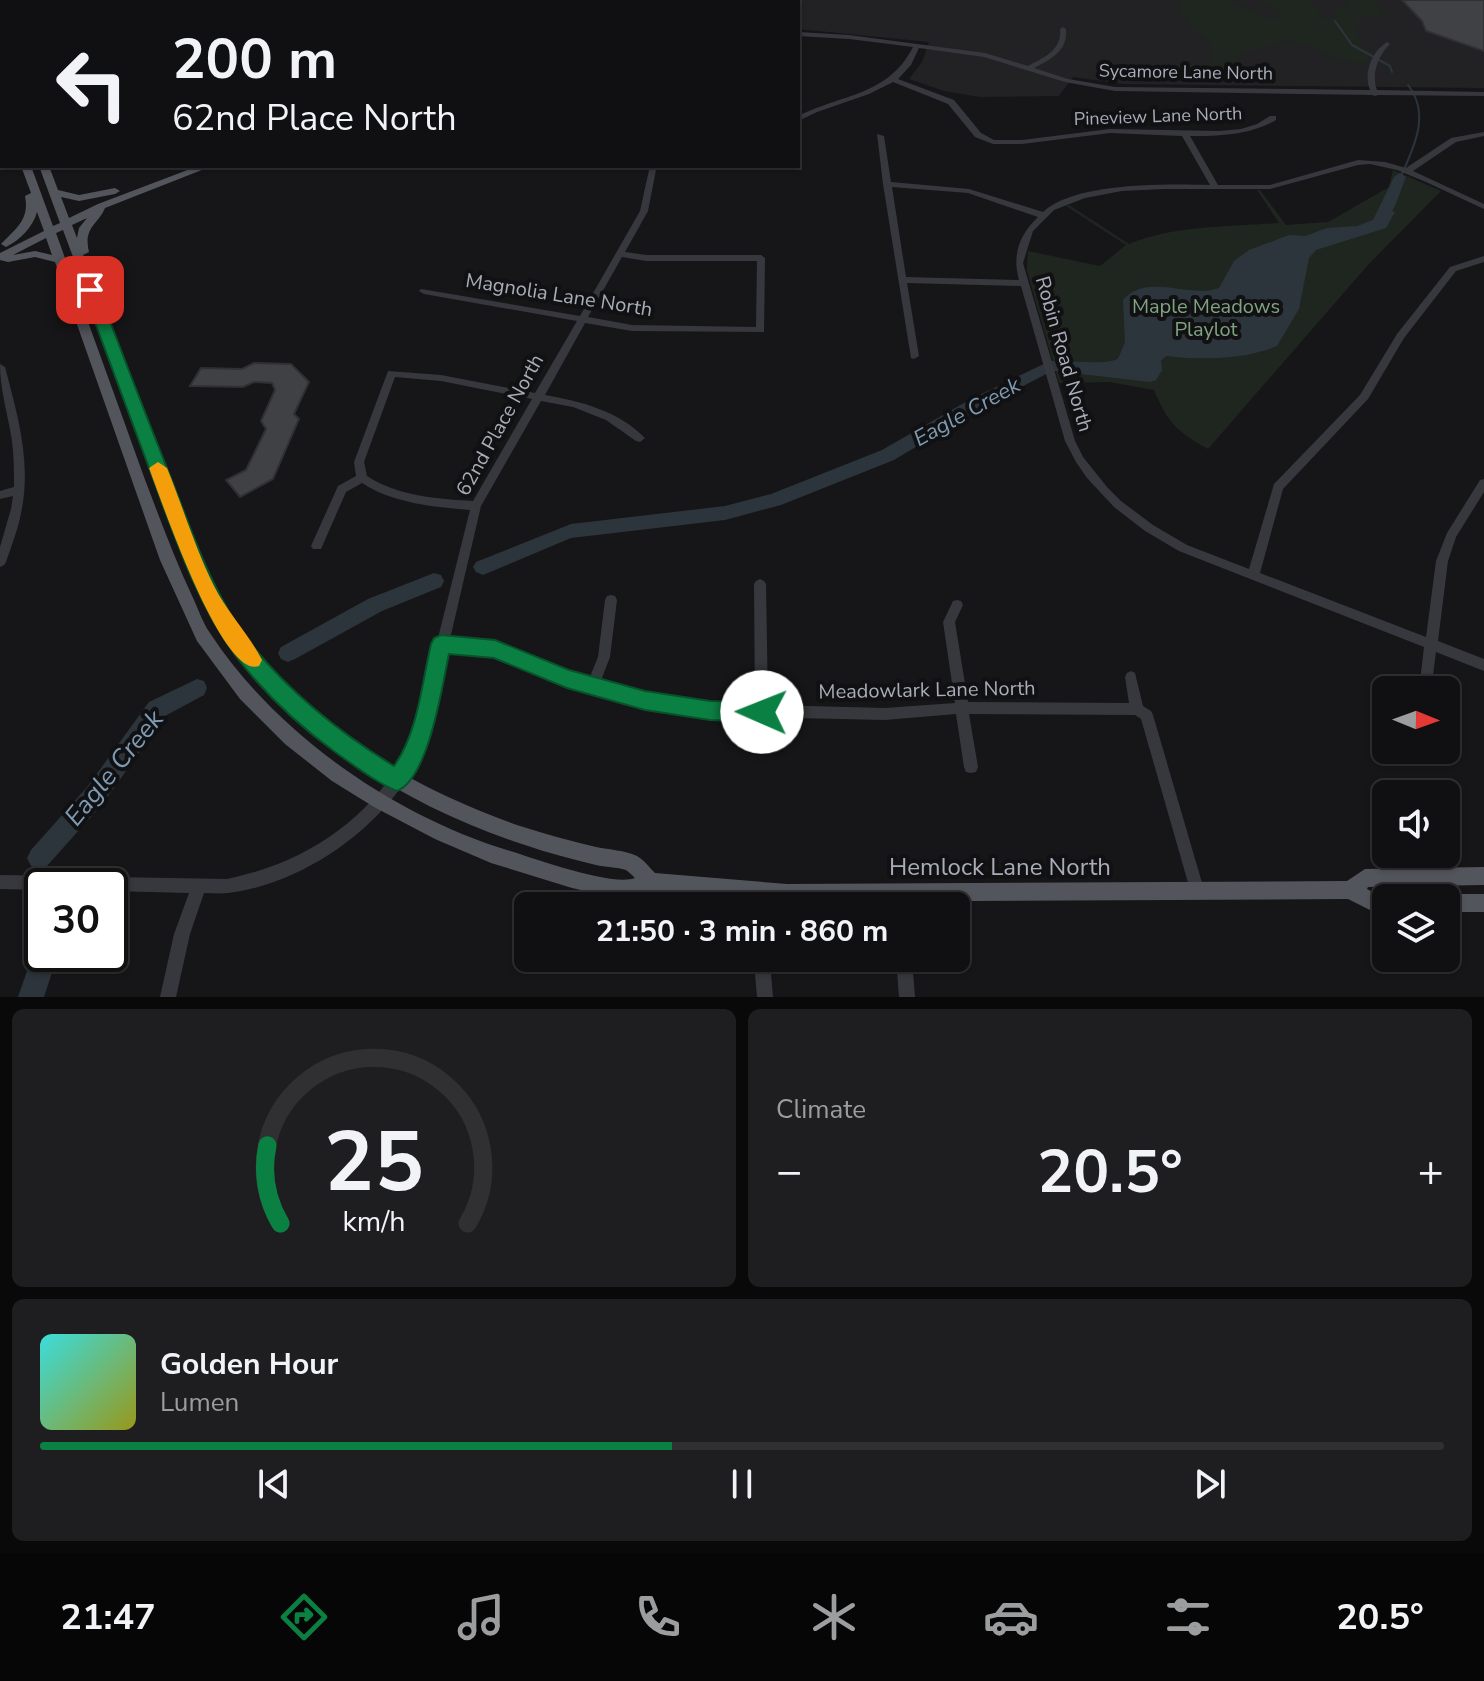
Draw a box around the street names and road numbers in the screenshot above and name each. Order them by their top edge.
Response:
street label: Sycamore Lane North [1099,58,1273,86]
street label: Pineview Lane North [1073,101,1243,131]
street label: Magnolia Lane North [464,267,654,323]
street label: Robin Road North [1029,273,1099,435]
street label: 62nd Place North [450,349,550,501]
street label: Meadowlark Lane North [818,675,1036,705]
street label: Hemlock Lane North [889,851,1111,883]

